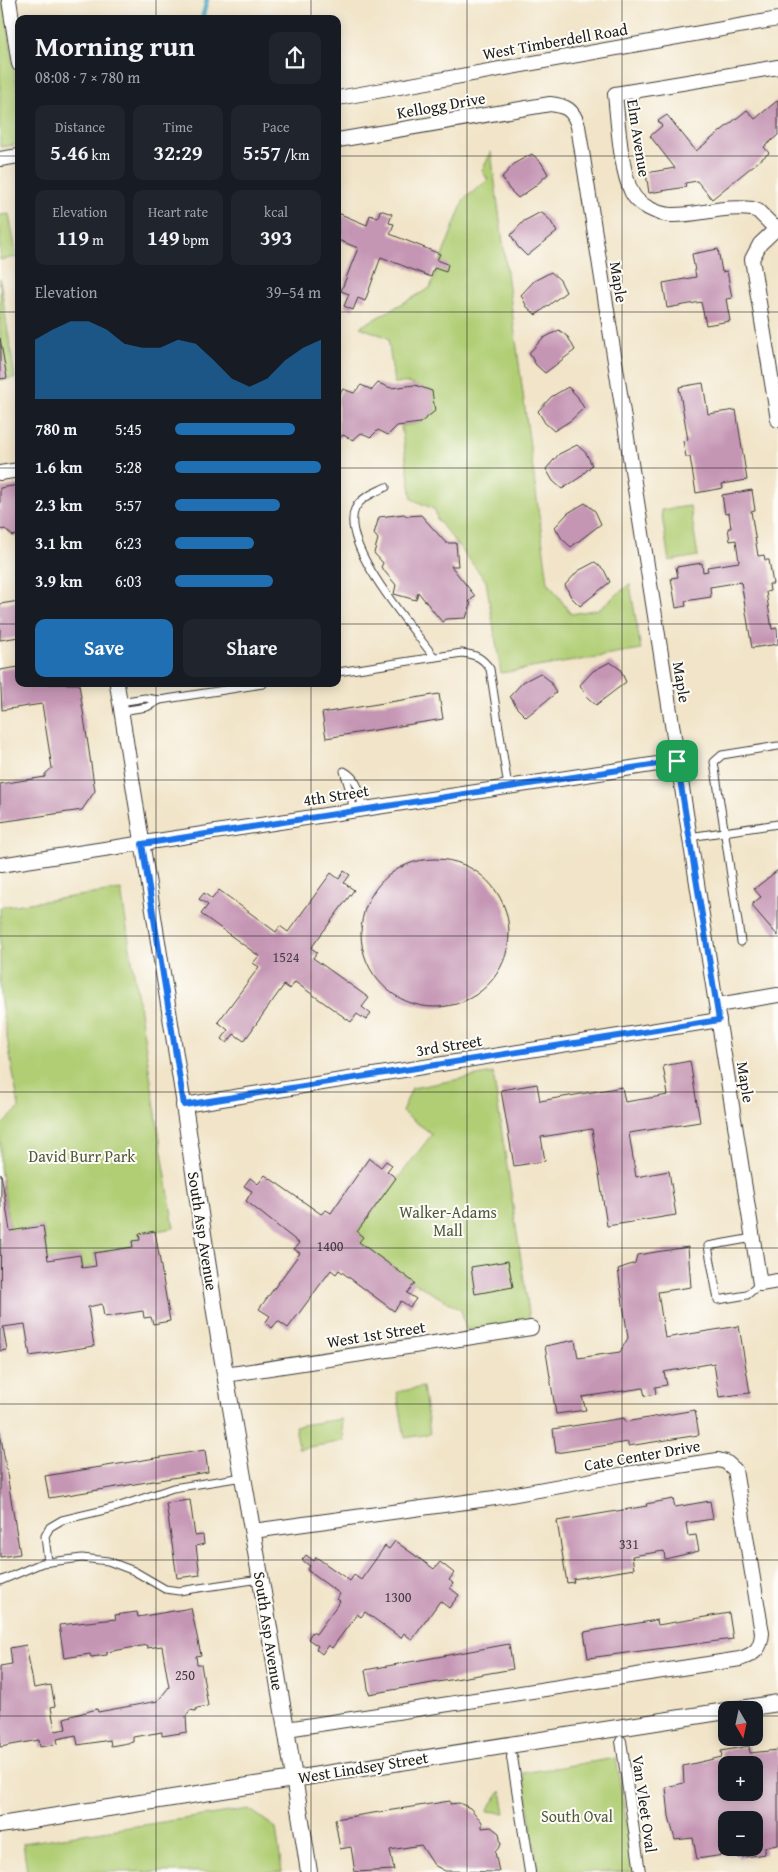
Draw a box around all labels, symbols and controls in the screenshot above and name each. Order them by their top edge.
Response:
street label: West Timberdell Road [481,16,630,66]
text: Morning run [35,25,195,66]
button: share [269,32,321,84]
text: 08:08 · 7 × 780 m [35,65,140,89]
street label: Kellogg Drive [395,85,487,125]
street label: Elm Avenue [621,97,657,179]
text: Distance [55,117,105,137]
text: Time [163,117,193,137]
text: Pace [263,117,289,137]
text: 5.46 [50,137,88,168]
text: 32:29 [153,137,203,168]
text: 5:57 [243,137,281,168]
text: km [88,145,110,165]
text: /km [281,145,309,165]
text: Elevation [53,202,107,222]
text: Heart rate [148,202,208,222]
text: kcal [264,202,288,222]
text: 119 [56,222,89,253]
text: 149 [147,222,180,253]
text: 393 [260,222,292,253]
text: m [89,230,104,250]
text: bpm [180,230,209,250]
street label: Maple [604,260,634,304]
text: Elevation [35,280,98,304]
text: 39–54 m [266,280,321,304]
text: 780 m [35,417,77,441]
text: 5:45 [115,417,142,441]
text: 1.6 km [35,455,82,479]
text: 5:28 [115,455,142,479]
text: 2.3 km [35,493,82,517]
text: 5:57 [115,493,142,517]
text: 3.1 km [35,531,82,555]
text: 6:23 [115,531,142,555]
text: 3.9 km [35,569,82,593]
text: 6:03 [115,569,142,593]
button: Save [35,619,173,677]
button: Share [183,619,321,677]
street label: Maple [667,660,697,704]
pin [656,740,698,782]
icon: arrive [663,747,691,775]
street label: 4th Street [301,778,371,812]
house number: 1524 [273,947,300,967]
street label: 3rd Street [414,1028,484,1062]
street label: Maple [731,1060,761,1104]
park label: David Burr Park [29,1144,136,1168]
street label: South Asp Avenue [182,1170,224,1292]
park label: Walker-Adams Mall [399,1200,497,1242]
house number: 1400 [317,1236,344,1256]
street label: West 1st Street [325,1314,427,1354]
street label: Cate Center Drive [582,1433,702,1477]
house number: 331 [619,1534,639,1554]
street label: South Asp Avenue [248,1570,290,1692]
house number: 1300 [385,1587,412,1607]
house number: 250 [175,1665,195,1685]
north arrow [718,1701,762,1746]
map controls [718,1701,763,1856]
street label: West Lindsey Street [296,1745,430,1789]
street label: Van Vleet Oval [626,1754,664,1855]
button: + [718,1756,763,1801]
park label: South Oval [541,1804,614,1828]
button: − [718,1811,763,1856]

